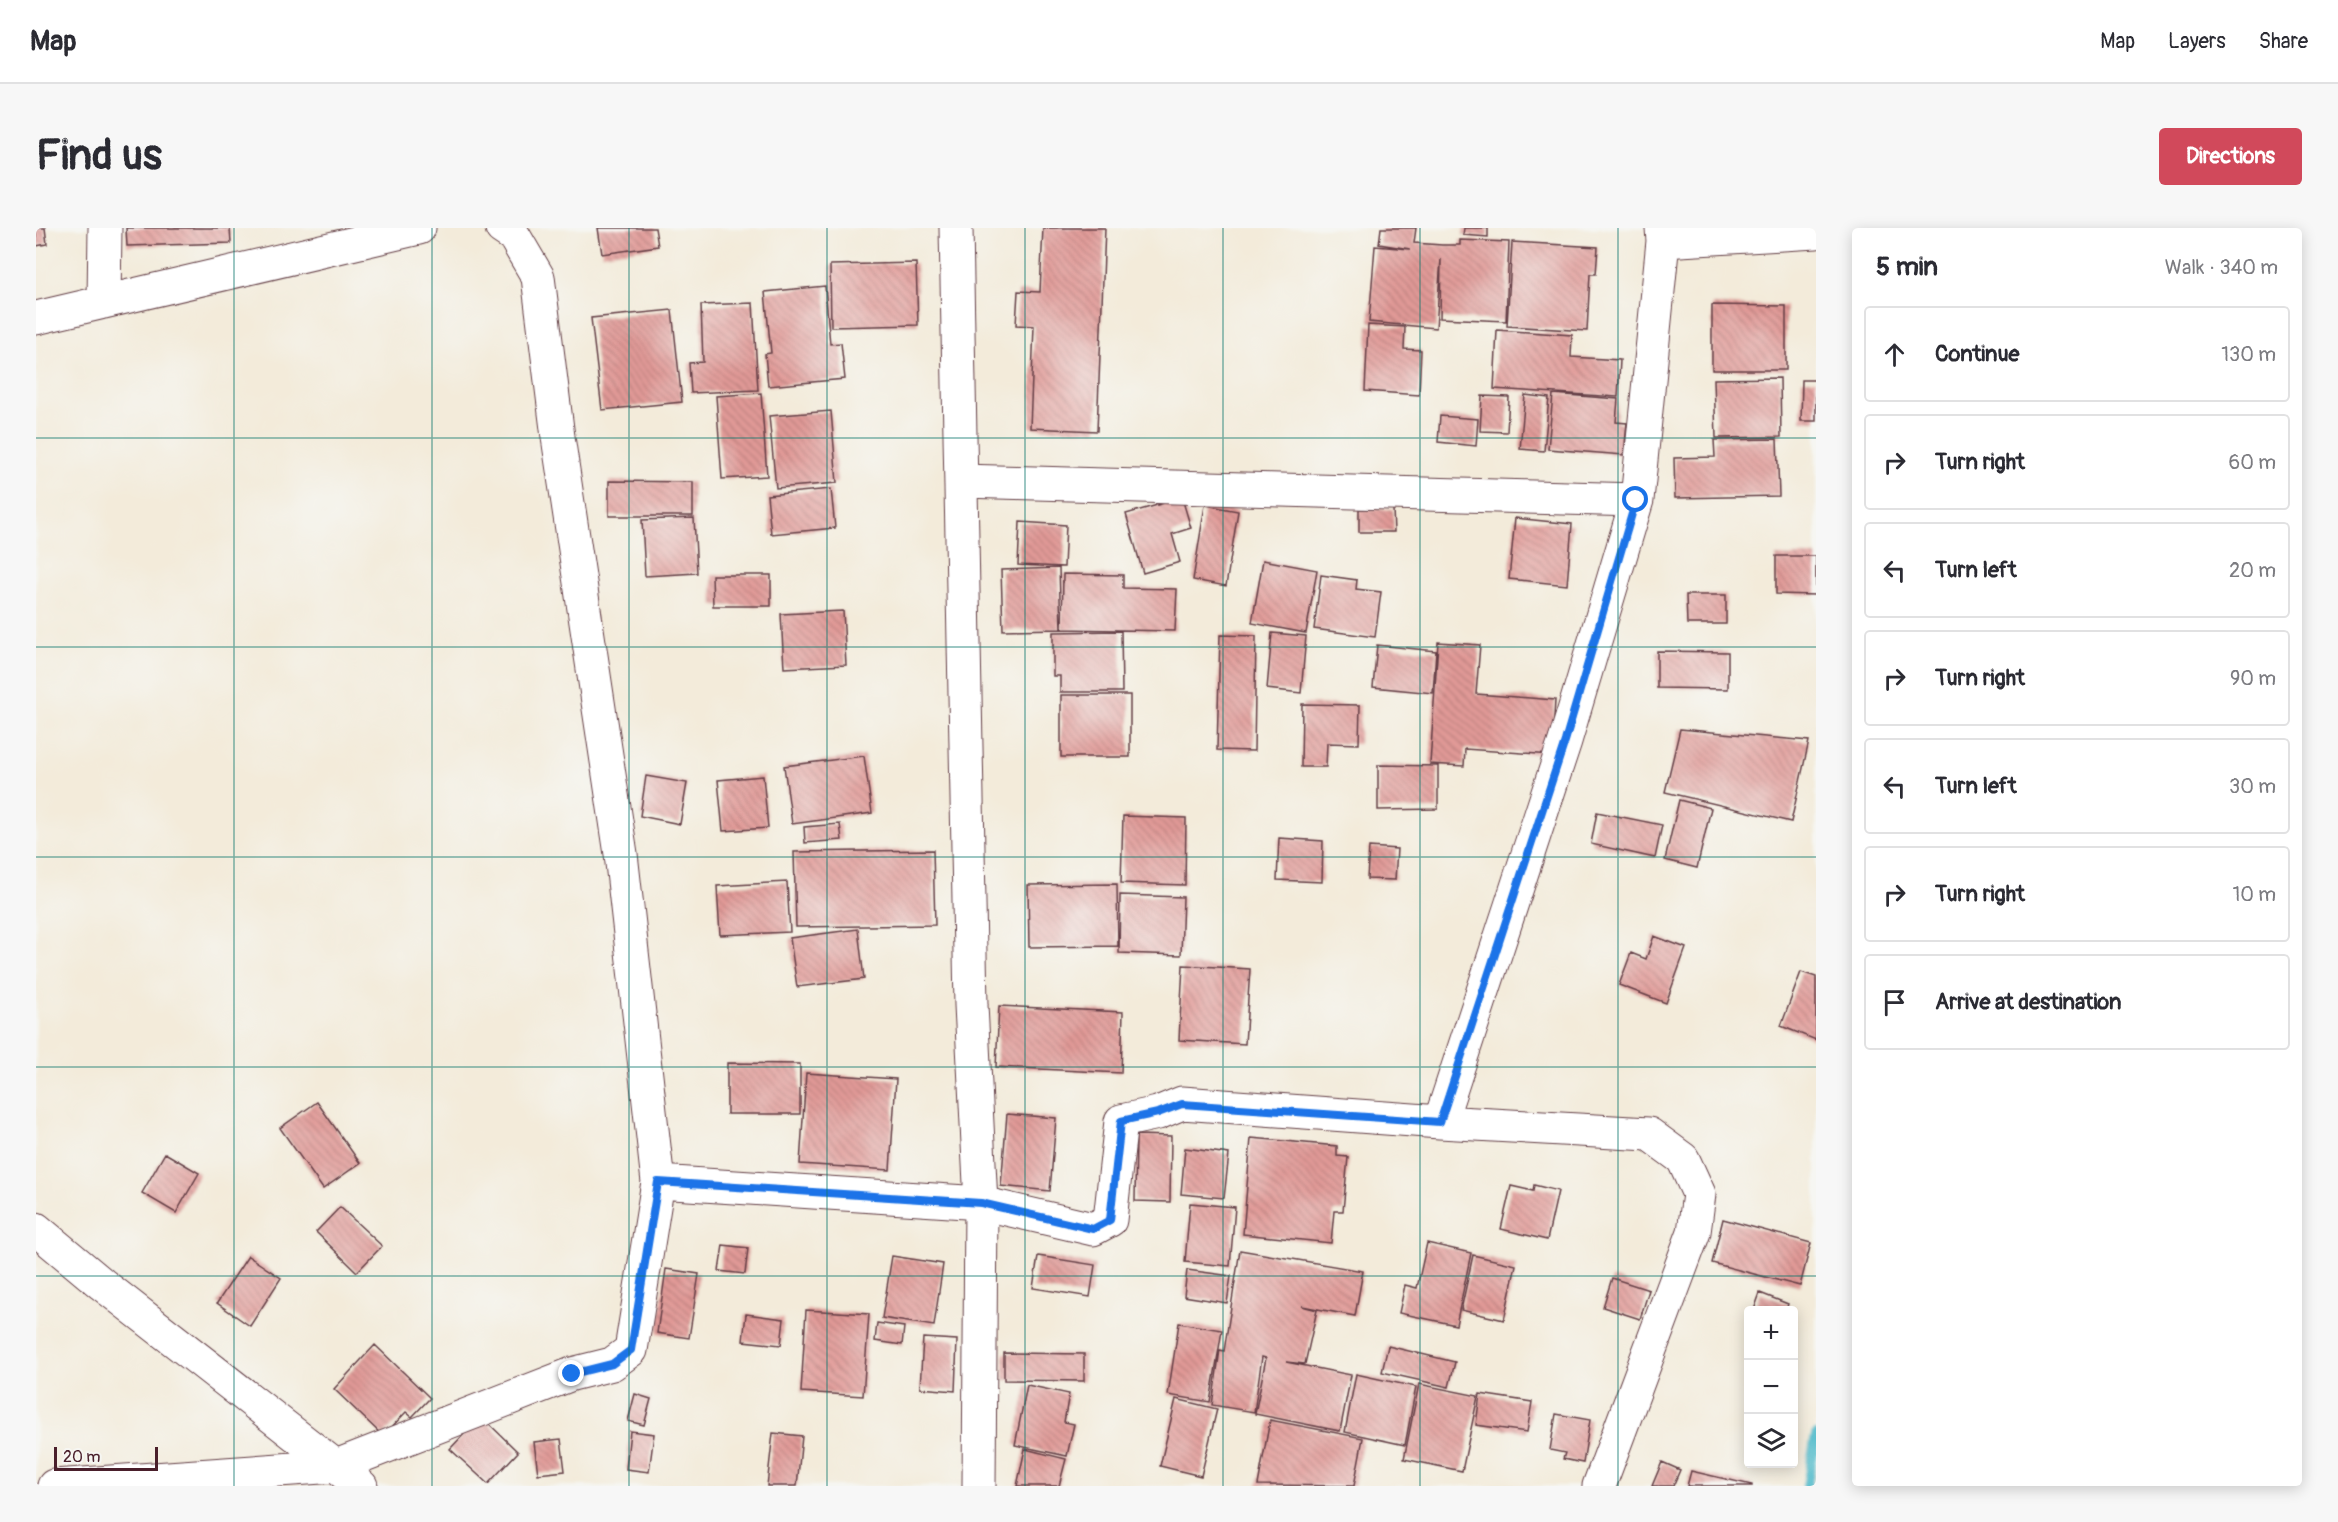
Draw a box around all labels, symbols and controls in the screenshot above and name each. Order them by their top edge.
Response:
text: Map [30,24,76,59]
text: Map [2100,28,2135,55]
text: Layers [2168,28,2226,55]
text: Share [2259,28,2308,55]
button: Directions [2159,128,2302,185]
text: Find us [36,130,162,182]
text: 5 min [1876,251,1938,283]
text: Walk · 340 m [2165,255,2278,280]
icon: ahead [1878,338,1911,371]
text: Continue [1935,340,2019,368]
text: 130 m [2221,342,2276,367]
icon: right [1878,446,1911,479]
text: Turn right [1935,448,2025,476]
text: 60 m [2229,450,2276,475]
route start [1622,486,1648,512]
icon: left [1878,554,1911,587]
text: Turn left [1935,556,2017,584]
text: 20 m [2229,558,2276,583]
icon: right [1878,662,1911,695]
text: Turn right [1935,664,2025,692]
text: 90 m [2230,666,2276,691]
icon: left [1878,770,1911,803]
text: Turn left [1935,772,2017,800]
text: 30 m [2229,774,2276,799]
icon: right [1878,878,1911,911]
text: Turn right [1935,880,2025,908]
text: 10 m [2232,882,2276,907]
icon: arrive [1878,986,1911,1019]
text: Arrive at destination [1935,988,2121,1016]
map controls [1744,1306,1798,1468]
button: + [1744,1306,1798,1360]
route end [558,1360,584,1386]
button: − [1744,1360,1798,1414]
button: layers [1744,1414,1798,1468]
scale bar [54,1444,158,1472]
text: 20 m [63,1447,101,1467]

